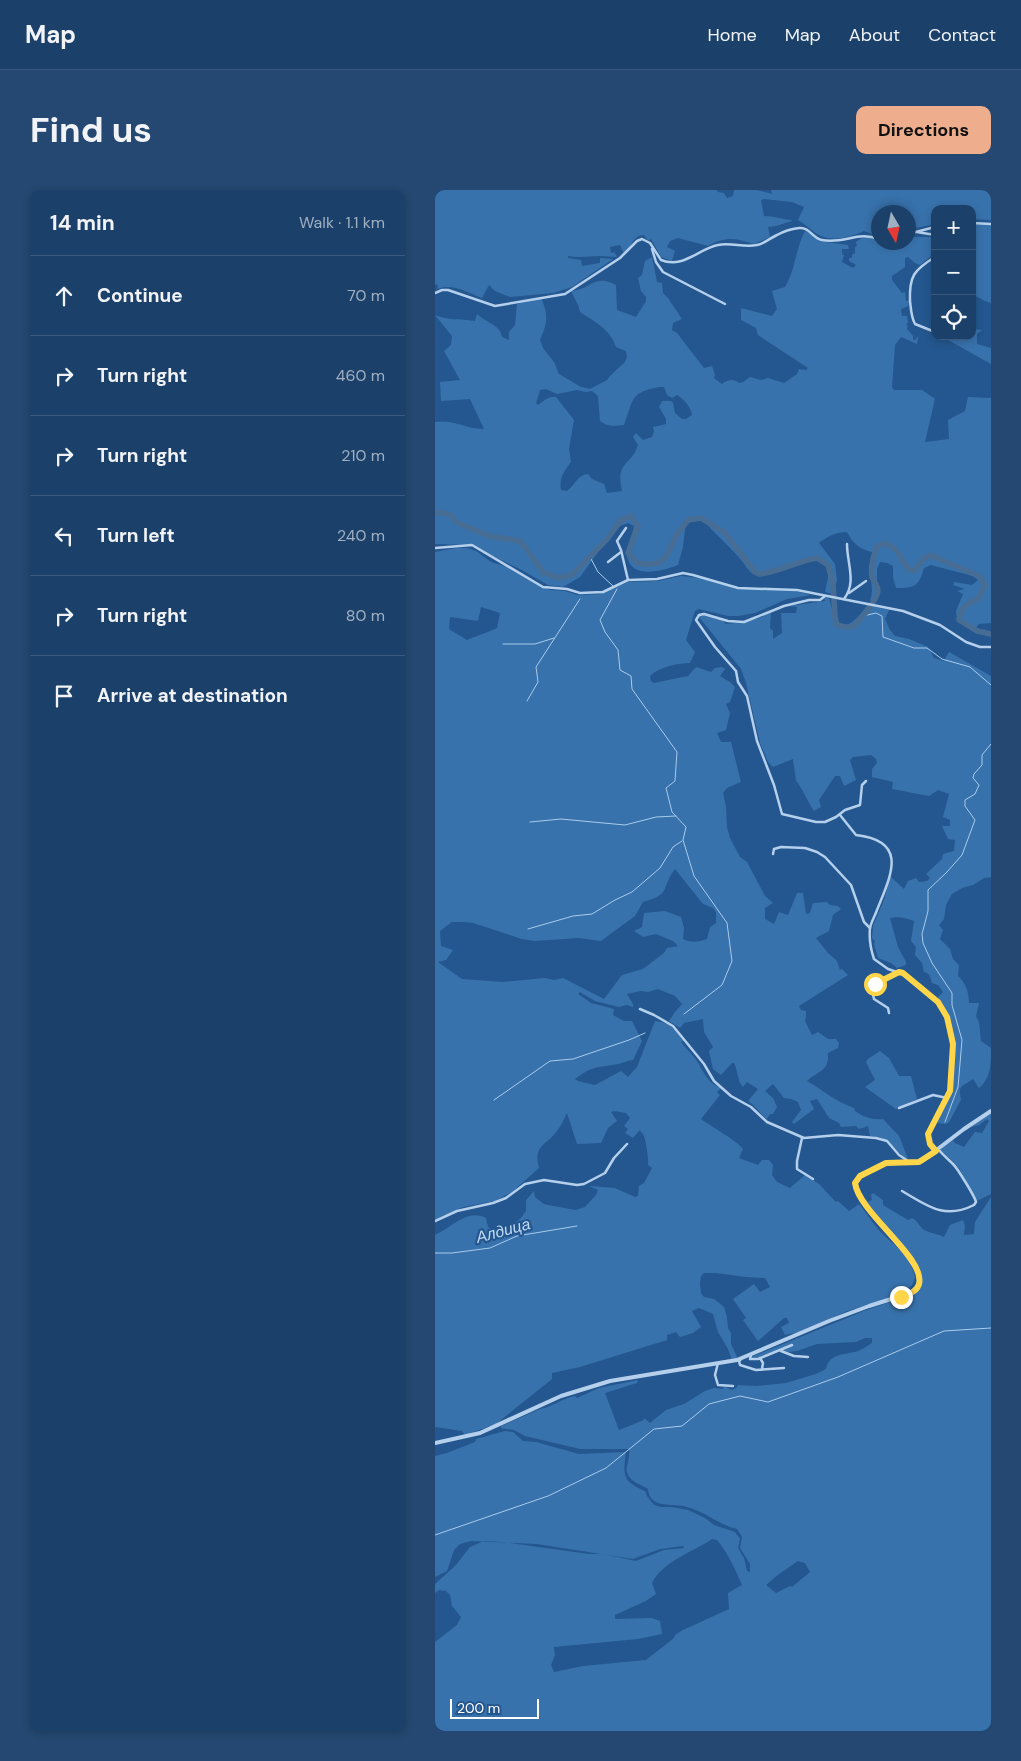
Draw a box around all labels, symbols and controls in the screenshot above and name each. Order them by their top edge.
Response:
text: Map [25,19,76,50]
text: Home [707,23,757,47]
text: Map [785,23,821,47]
text: About [849,23,900,47]
text: Contact [928,23,996,47]
button: Directions [856,106,991,154]
text: Find us [30,107,152,153]
north arrow [871,205,916,250]
map controls [931,205,976,340]
button: + [931,205,976,250]
text: 14 min [50,209,115,237]
text: Walk · 1.1 km [299,212,385,233]
button: − [931,250,976,295]
icon: ahead [50,282,78,310]
text: Continue [97,283,183,308]
text: 70 m [347,285,385,306]
button: locate [931,295,976,340]
icon: right [50,362,78,390]
text: Turn right [97,363,187,388]
text: 460 m [336,365,385,386]
icon: right [50,442,78,470]
text: Turn right [97,443,187,468]
text: 210 m [341,445,385,466]
icon: left [50,522,78,550]
text: Turn left [97,523,175,548]
text: 240 m [337,525,385,546]
icon: right [50,602,78,630]
text: Turn right [97,603,187,628]
text: 80 m [346,605,385,626]
icon: arrive [50,682,78,710]
text: Arrive at destination [97,683,288,708]
route start [864,973,887,996]
water label: Алдица [473,1213,533,1248]
route end [890,1286,913,1309]
scale bar [450,1696,539,1719]
text: 200 m [457,1699,500,1717]

